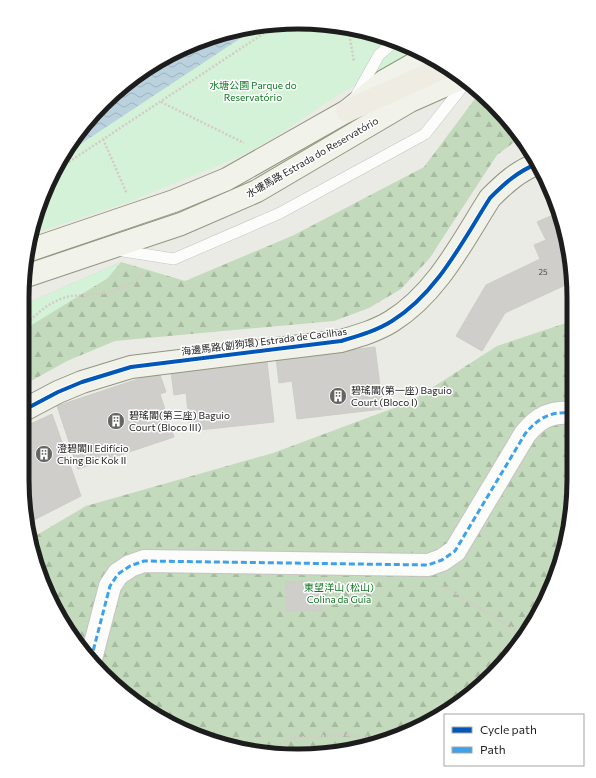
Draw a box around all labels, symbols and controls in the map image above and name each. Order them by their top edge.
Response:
park label: 水塘公園 Parque do Reservatório [209,79,297,103]
street label: 水塘馬路 Estrada do Reservatório [244,114,380,200]
house number: 25 [538,267,548,277]
street label: 海邊馬路(劏狗環) Estrada de Cacilhas [180,325,348,357]
place label: 碧瑤閣(第一座) Baguio Court (Bloco I) [351,384,452,408]
building icon: 碧瑤閣(第一座) Baguio Court (Bloco I) [328,386,348,406]
place label: 碧瑤閣(第三座) Baguio Court (Bloco III) [129,409,230,433]
building icon: 碧瑤閣(第三座) Baguio Court (Bloco III) [106,411,126,431]
place label: 澄碧閣II Edifício Ching Bic Kok II [57,442,129,466]
building icon: 澄碧閣II Edifício Ching Bic Kok II [34,444,54,464]
park label: 東望洋山 (松山) Colina da Guia [304,581,374,605]
legend [444,714,584,766]
text: Cycle path [480,722,537,736]
text: Path [480,742,506,756]

